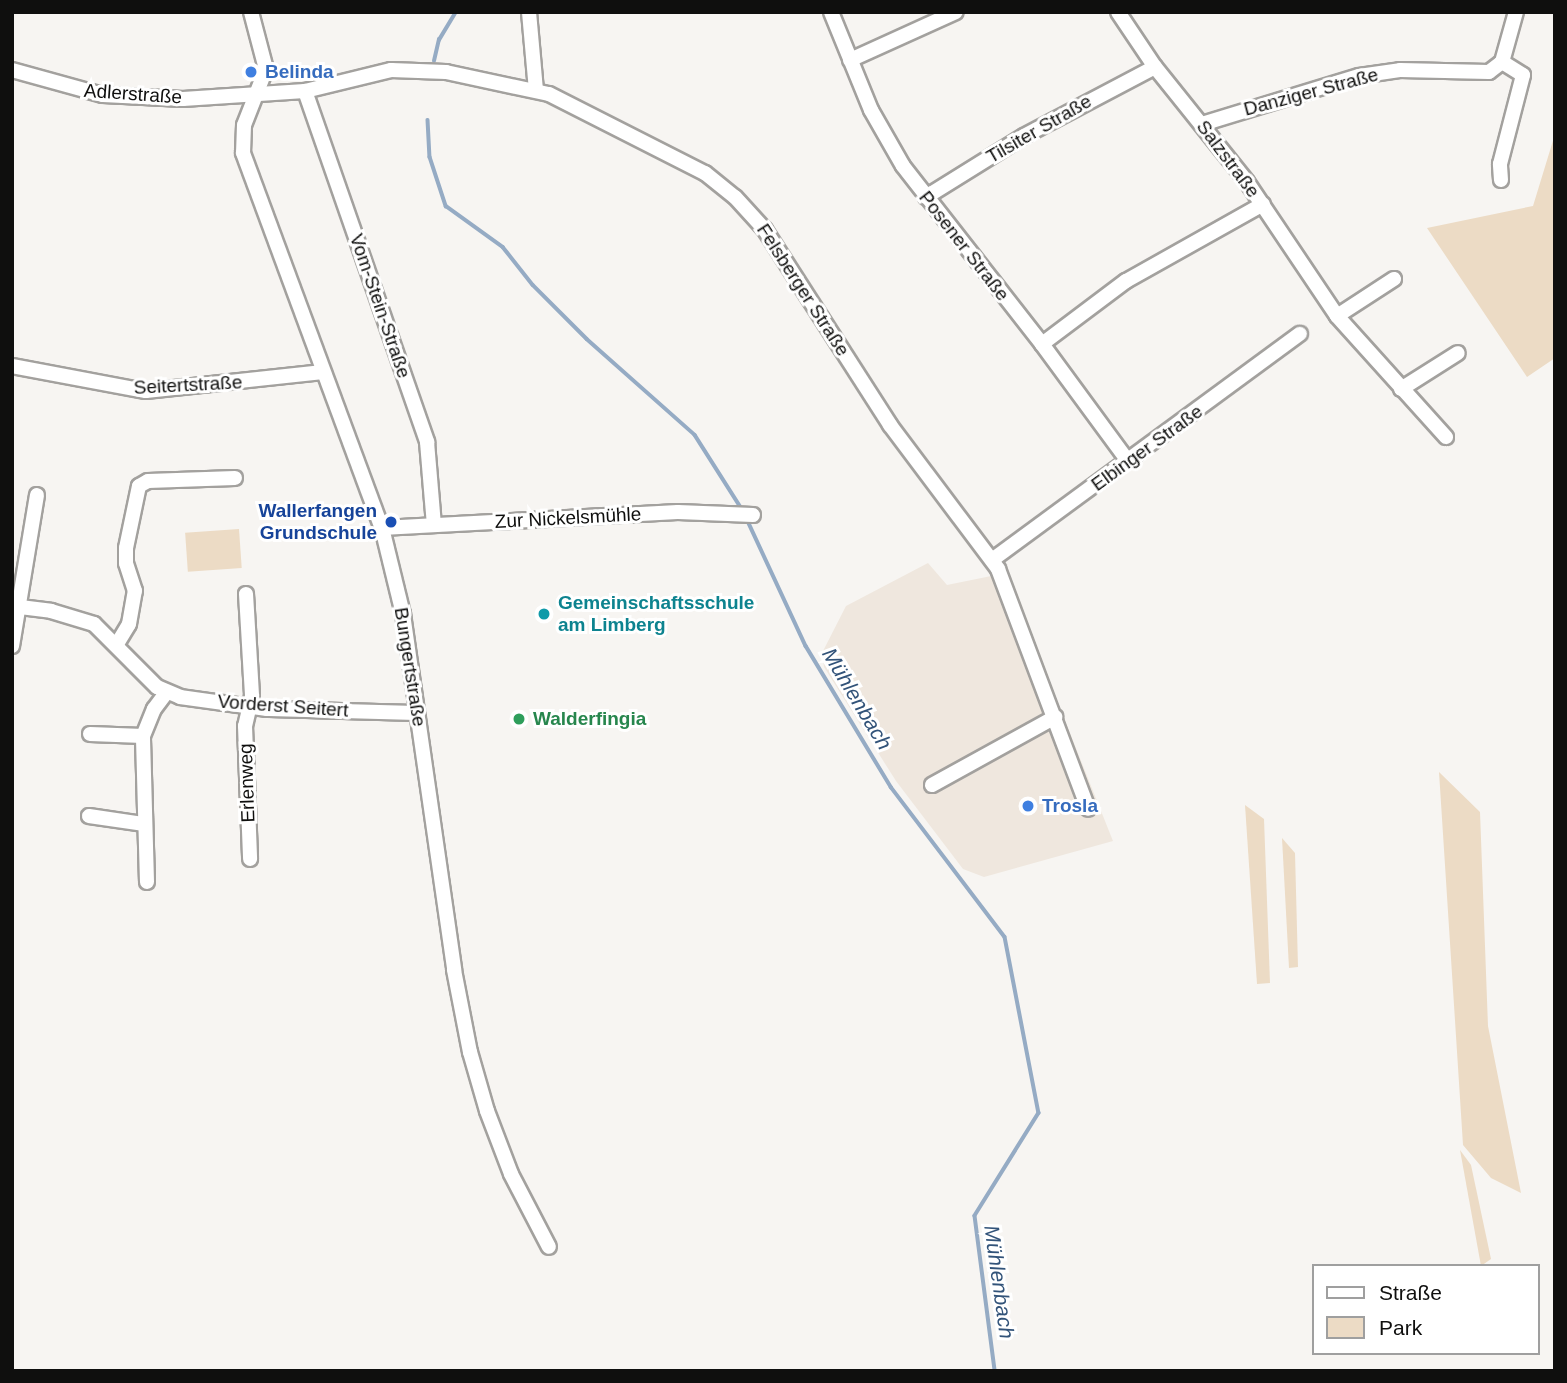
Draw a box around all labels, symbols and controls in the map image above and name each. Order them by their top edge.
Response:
place label: Belinda [265,61,334,83]
street label: Danziger Straße [1241,63,1381,121]
marker: Belinda [243,64,259,80]
street label: Adlerstraße [83,79,183,109]
street label: Tilsiter Straße [982,90,1096,168]
street label: Salzstraße [1192,116,1264,202]
street label: Posener Straße [914,187,1014,305]
street label: Felsberger Straße [752,220,854,360]
street label: Vom-Stein-Straße [345,231,415,381]
street label: Seitertstraße [133,371,243,399]
street label: Elbinger Straße [1087,400,1207,496]
place label: Wallerfangen Grundschule [258,500,377,544]
street label: Zur Nickelsmühle [494,503,642,533]
marker: Wallerfangen Grundschule [383,514,399,530]
place label: Gemeinschaftsschule am Limberg [558,592,754,636]
street label: Bungertstraße [389,606,431,728]
marker: Gemeinschaftsschule am Limberg [536,606,552,622]
water label: Mühlenbach [817,643,897,755]
street label: Vorderst Seitert [217,690,349,722]
place label: Walderfingia [533,708,646,730]
marker: Walderfingia [511,711,527,727]
street label: Erlenweg [234,743,260,823]
place label: Trosla [1042,795,1098,817]
marker: Trosla [1020,798,1036,814]
water label: Mühlenbach [979,1224,1019,1340]
legend [1312,1264,1539,1355]
text: Straße [1379,1281,1442,1304]
text: Park [1379,1316,1422,1339]

